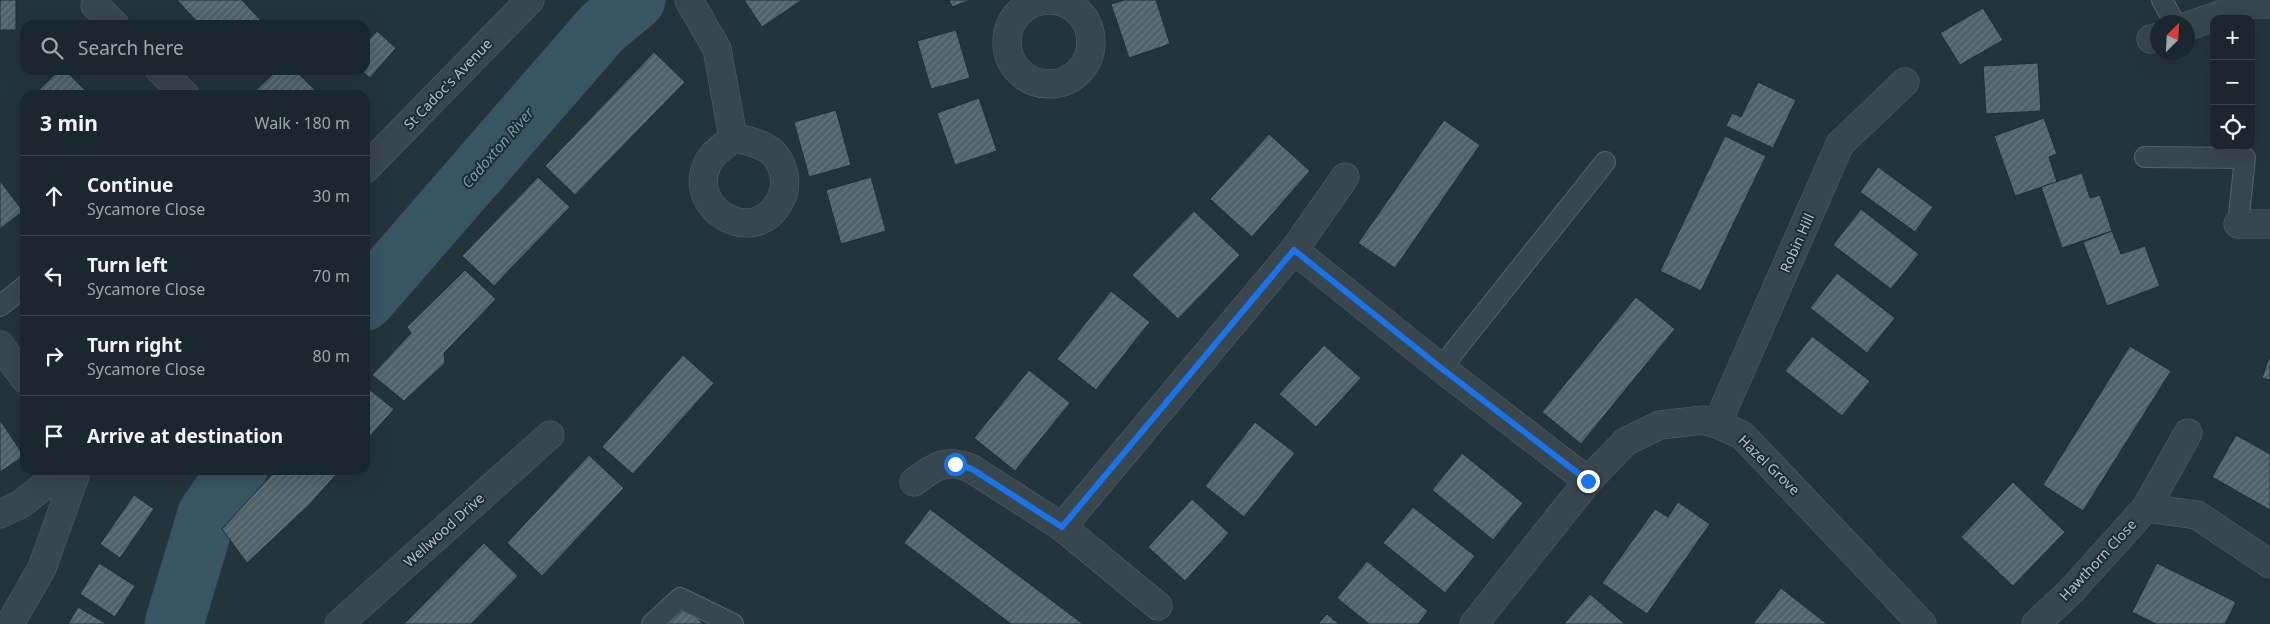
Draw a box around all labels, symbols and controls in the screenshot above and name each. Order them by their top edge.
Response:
north arrow [2150,15,2195,60]
map controls [2210,15,2255,150]
button: + [2210,15,2255,60]
search box [20,20,370,75]
icon: search [38,34,66,62]
street label: St Cadoc's Avenue [399,34,496,133]
text: Search here [78,35,184,61]
button: − [2210,60,2255,105]
water label: Cadoxton River [457,102,538,192]
button: locate [2210,105,2255,150]
text: 3 min [40,109,98,137]
text: Walk · 180 m [255,112,350,134]
text: Continue [87,172,173,198]
icon: ahead [40,182,68,210]
text: 30 m [313,185,350,207]
text: Sycamore Close [87,198,205,220]
street label: Robin Hill [1775,210,1818,275]
text: Turn left [87,252,168,278]
icon: left [40,262,68,290]
text: 70 m [313,265,350,287]
text: Sycamore Close [87,278,205,300]
text: Turn right [87,332,182,358]
icon: right [40,342,68,370]
text: 80 m [313,345,350,367]
text: Sycamore Close [87,358,205,380]
icon: arrive [40,422,68,450]
text: Arrive at destination [87,423,283,449]
street label: Hazel Grove [1734,430,1804,499]
route start [944,453,967,476]
route end [1577,470,1600,493]
street label: Wellwood Drive [399,488,488,571]
street label: Hawthorn Close [2055,515,2140,605]

